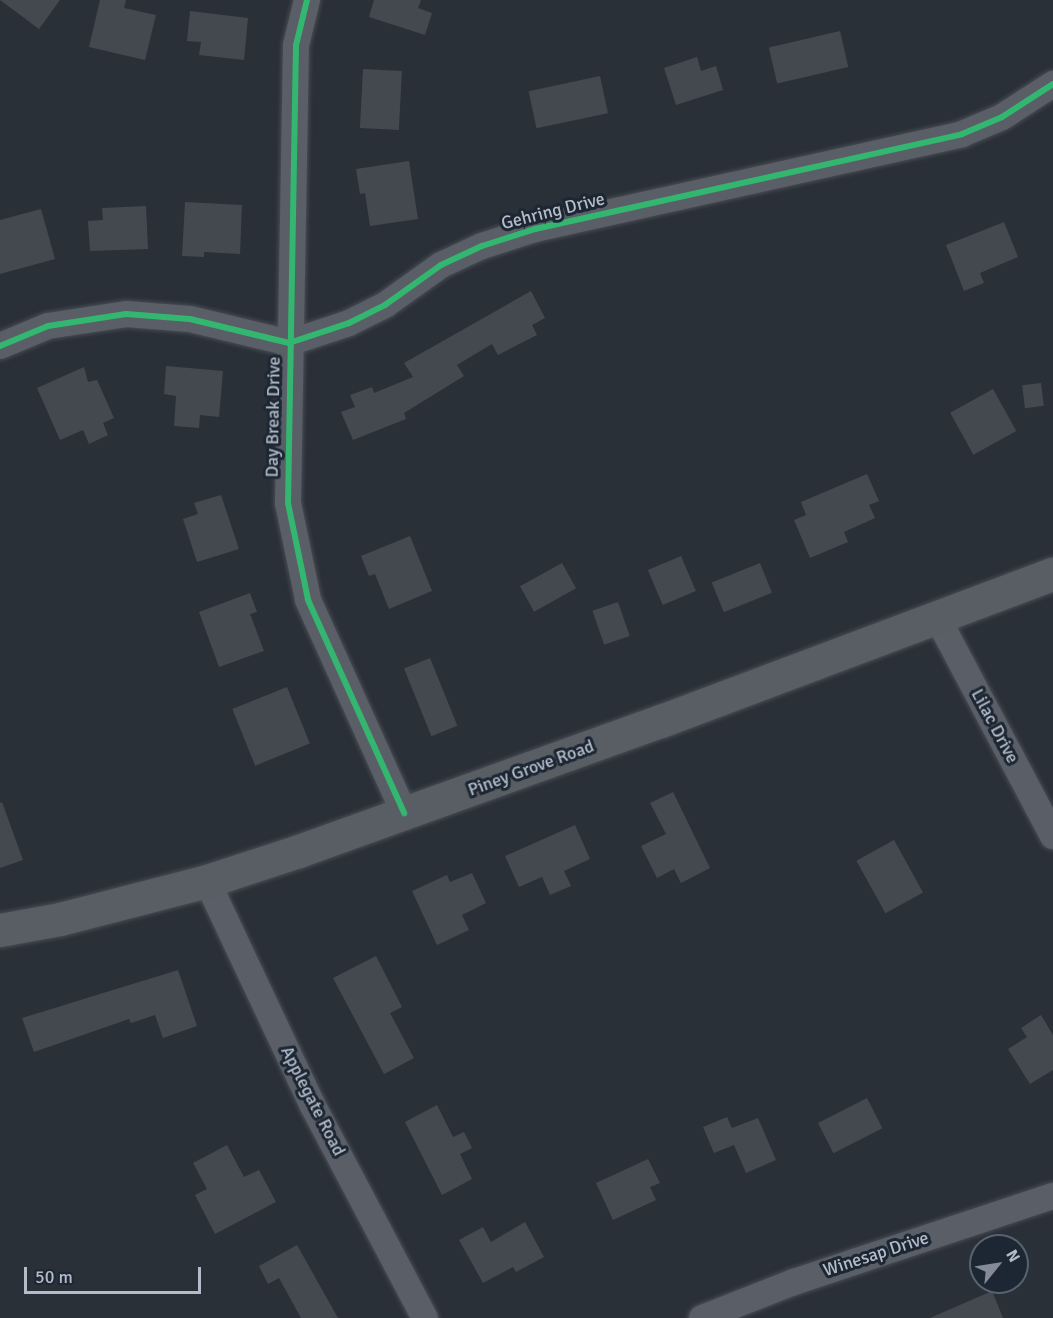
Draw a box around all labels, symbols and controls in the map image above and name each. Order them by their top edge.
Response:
street label: Gehring Drive [499,188,607,234]
street label: Day Break Drive [261,356,285,478]
street label: Lilac Drive [966,685,1024,767]
street label: Piney Grove Road [465,735,597,801]
street label: Applegate Road [276,1043,350,1159]
street label: Winesap Drive [820,1227,932,1281]
north arrow [969,1234,1029,1294]
text: N [1001,1246,1024,1266]
scale bar [27,1255,204,1293]
text: 50 m [35,1266,73,1288]

